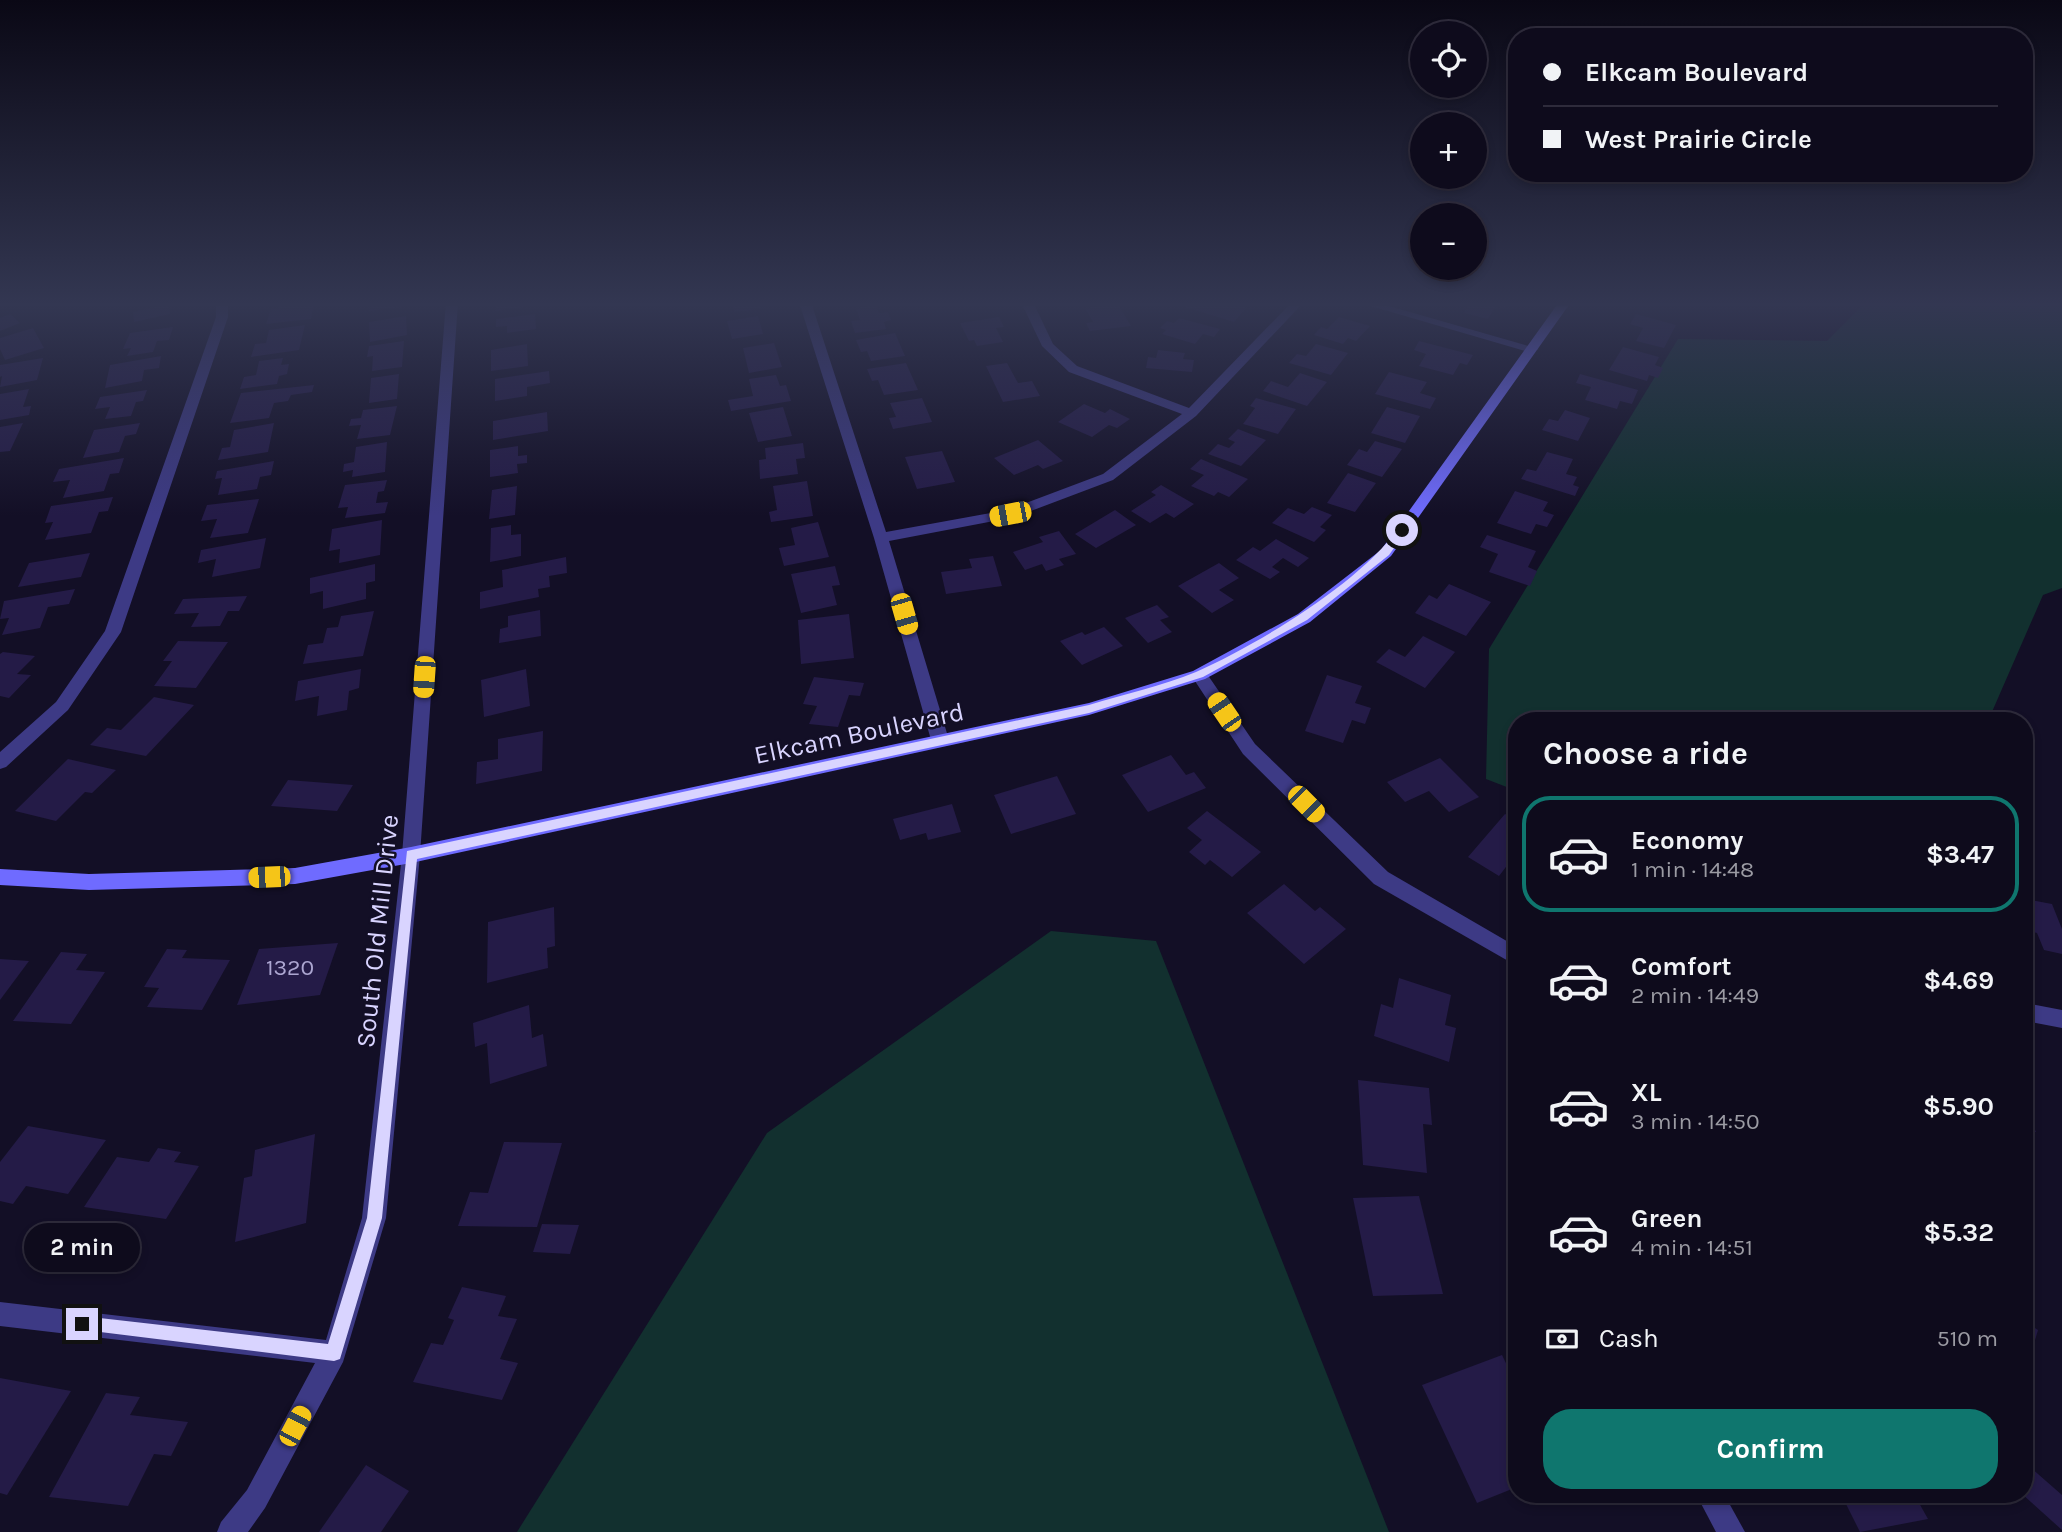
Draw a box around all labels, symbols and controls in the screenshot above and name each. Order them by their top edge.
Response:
map controls [1410,21,1487,280]
button: locate [1410,21,1487,98]
text: Elkcam Boulevard [1585,57,1808,88]
button: + [1410,112,1487,189]
text: West Prairie Circle [1585,124,1812,155]
button: − [1410,203,1487,280]
car [988,500,1033,528]
route start [1386,514,1418,546]
car [889,591,920,637]
car [413,655,436,699]
car [1204,689,1245,735]
street label: Elkcam Boulevard [751,696,967,771]
text: Choose a ride [1543,735,1748,772]
car [1284,782,1329,826]
street label: South Old Mill Drive [350,813,405,1049]
icon: car [1547,823,1610,886]
text: Economy [1631,825,1743,856]
text: $3.47 [1926,839,1994,870]
text: 1 min · 14:48 [1631,856,1754,883]
car [248,866,291,888]
icon: car [1547,949,1610,1012]
text: Comfort [1631,951,1732,982]
house number: 1320 [266,954,314,981]
text: $4.69 [1923,965,1994,996]
text: 2 min · 14:49 [1631,982,1759,1009]
icon: car [1547,1075,1610,1138]
text: XL [1631,1077,1662,1108]
text: $5.90 [1923,1091,1994,1122]
text: 3 min · 14:50 [1631,1108,1760,1135]
icon: car [1547,1201,1610,1264]
text: Green [1631,1203,1703,1234]
text: $5.32 [1923,1217,1994,1248]
callout: 2 min [24,1222,140,1272]
text: 2 min [50,1234,114,1261]
text: 4 min · 14:51 [1631,1234,1753,1261]
route end [66,1308,98,1340]
icon: cash [1543,1320,1581,1358]
text: Cash [1599,1323,1659,1354]
text: 510 m [1937,1325,1998,1352]
car [276,1403,315,1449]
button: Confirm [1543,1409,1998,1489]

